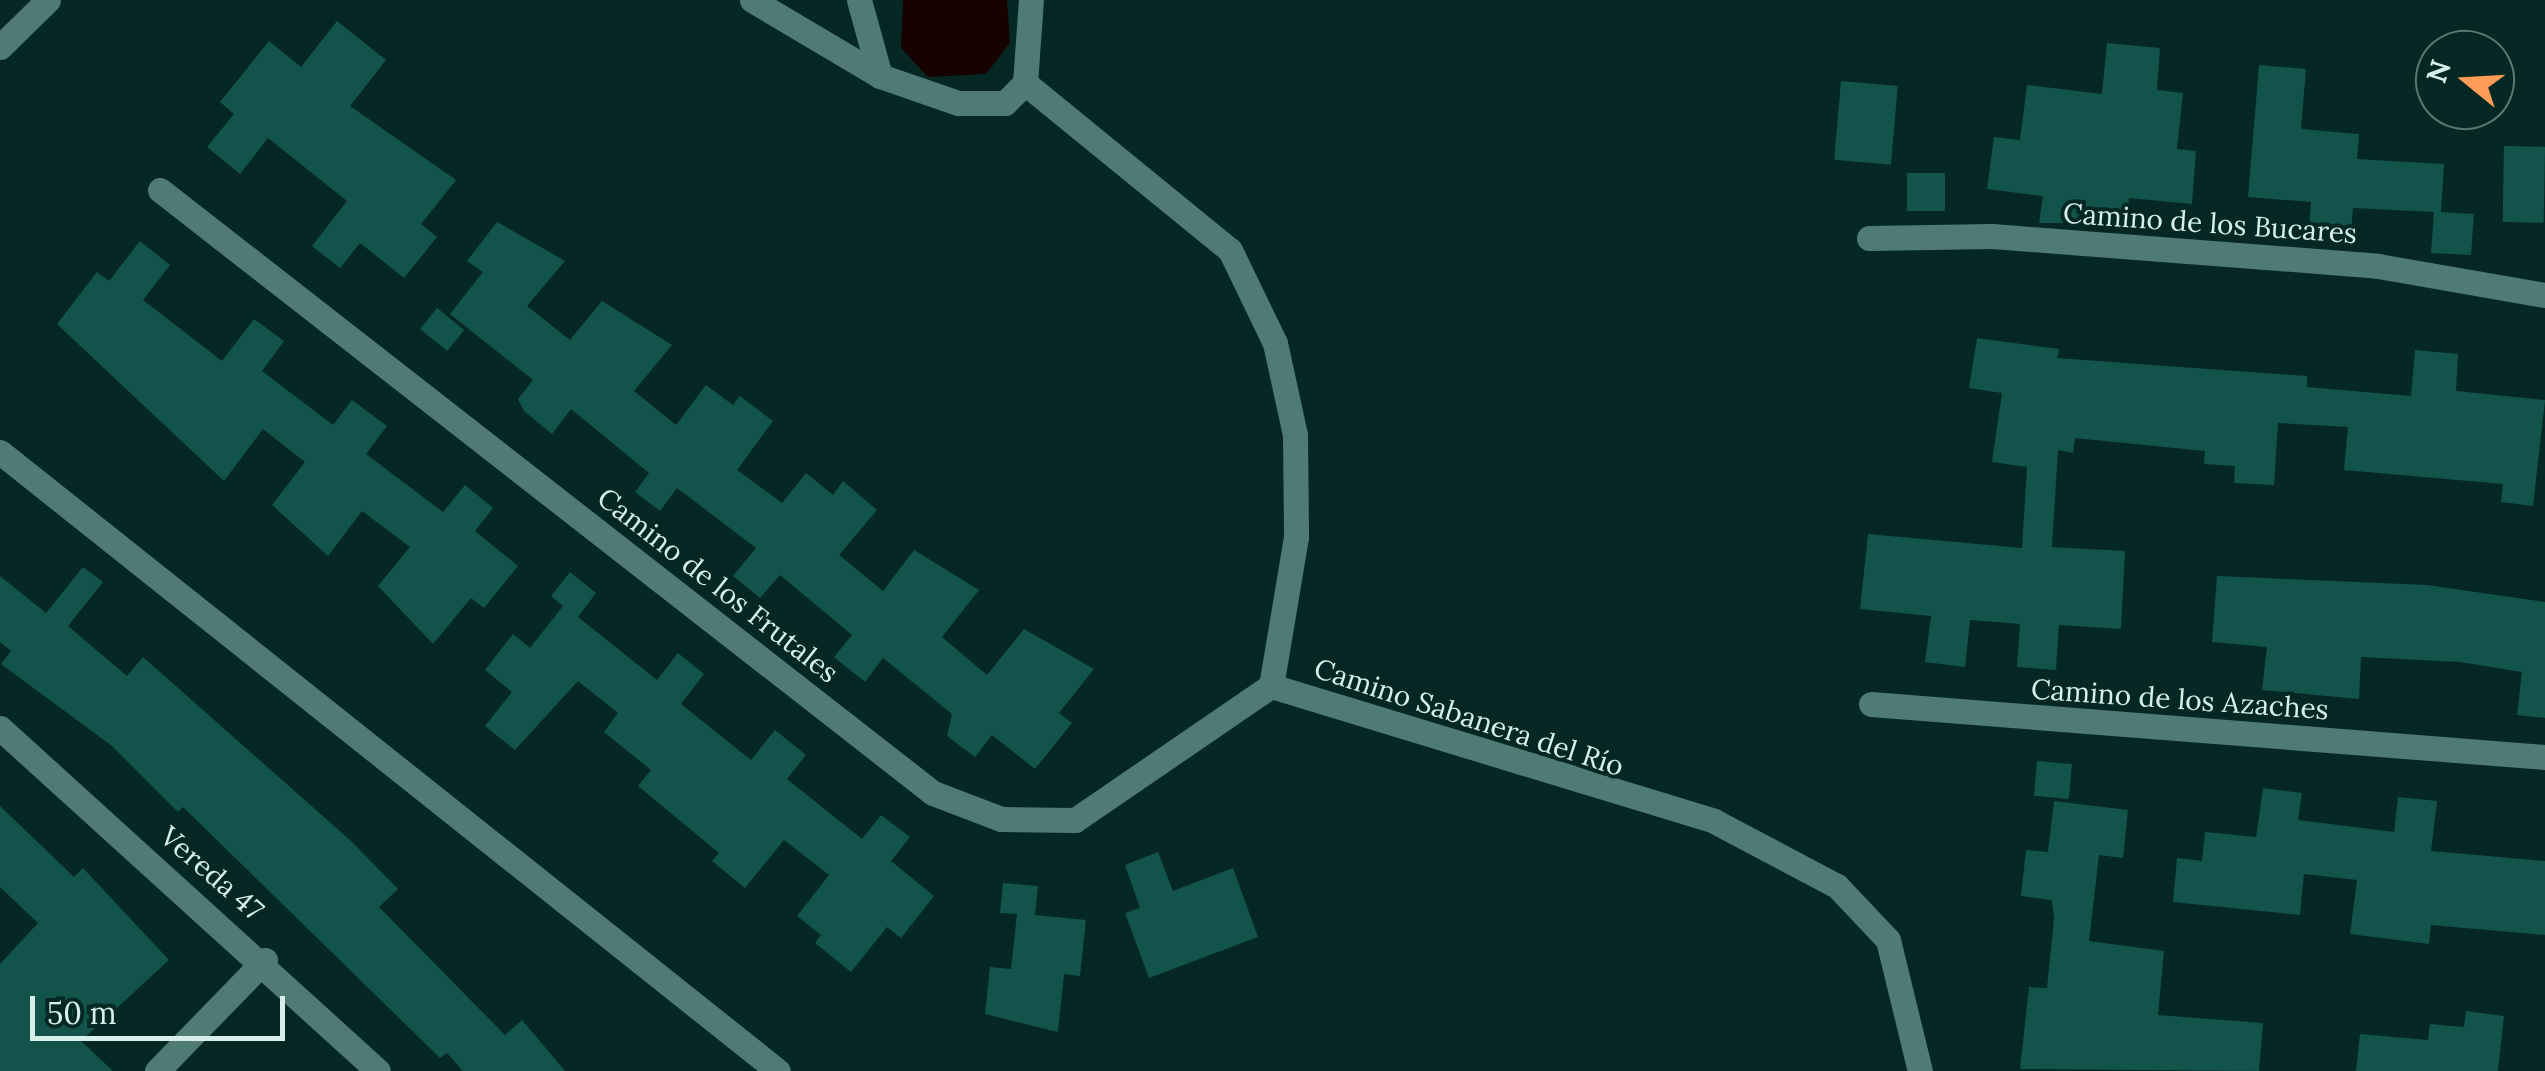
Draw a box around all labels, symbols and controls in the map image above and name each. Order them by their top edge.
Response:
north arrow [2415,30,2515,130]
text: N [2418,55,2459,87]
street label: Camino de los Bucares [2062,196,2358,250]
street label: Camino de los Frutales [591,481,845,689]
street label: Camino Sabanera del Río [1310,651,1628,783]
street label: Camino de los Azaches [2030,672,2330,726]
street label: Vereda 47 [153,819,271,927]
scale bar [35,976,290,1038]
text: 50 m [47,994,117,1032]

